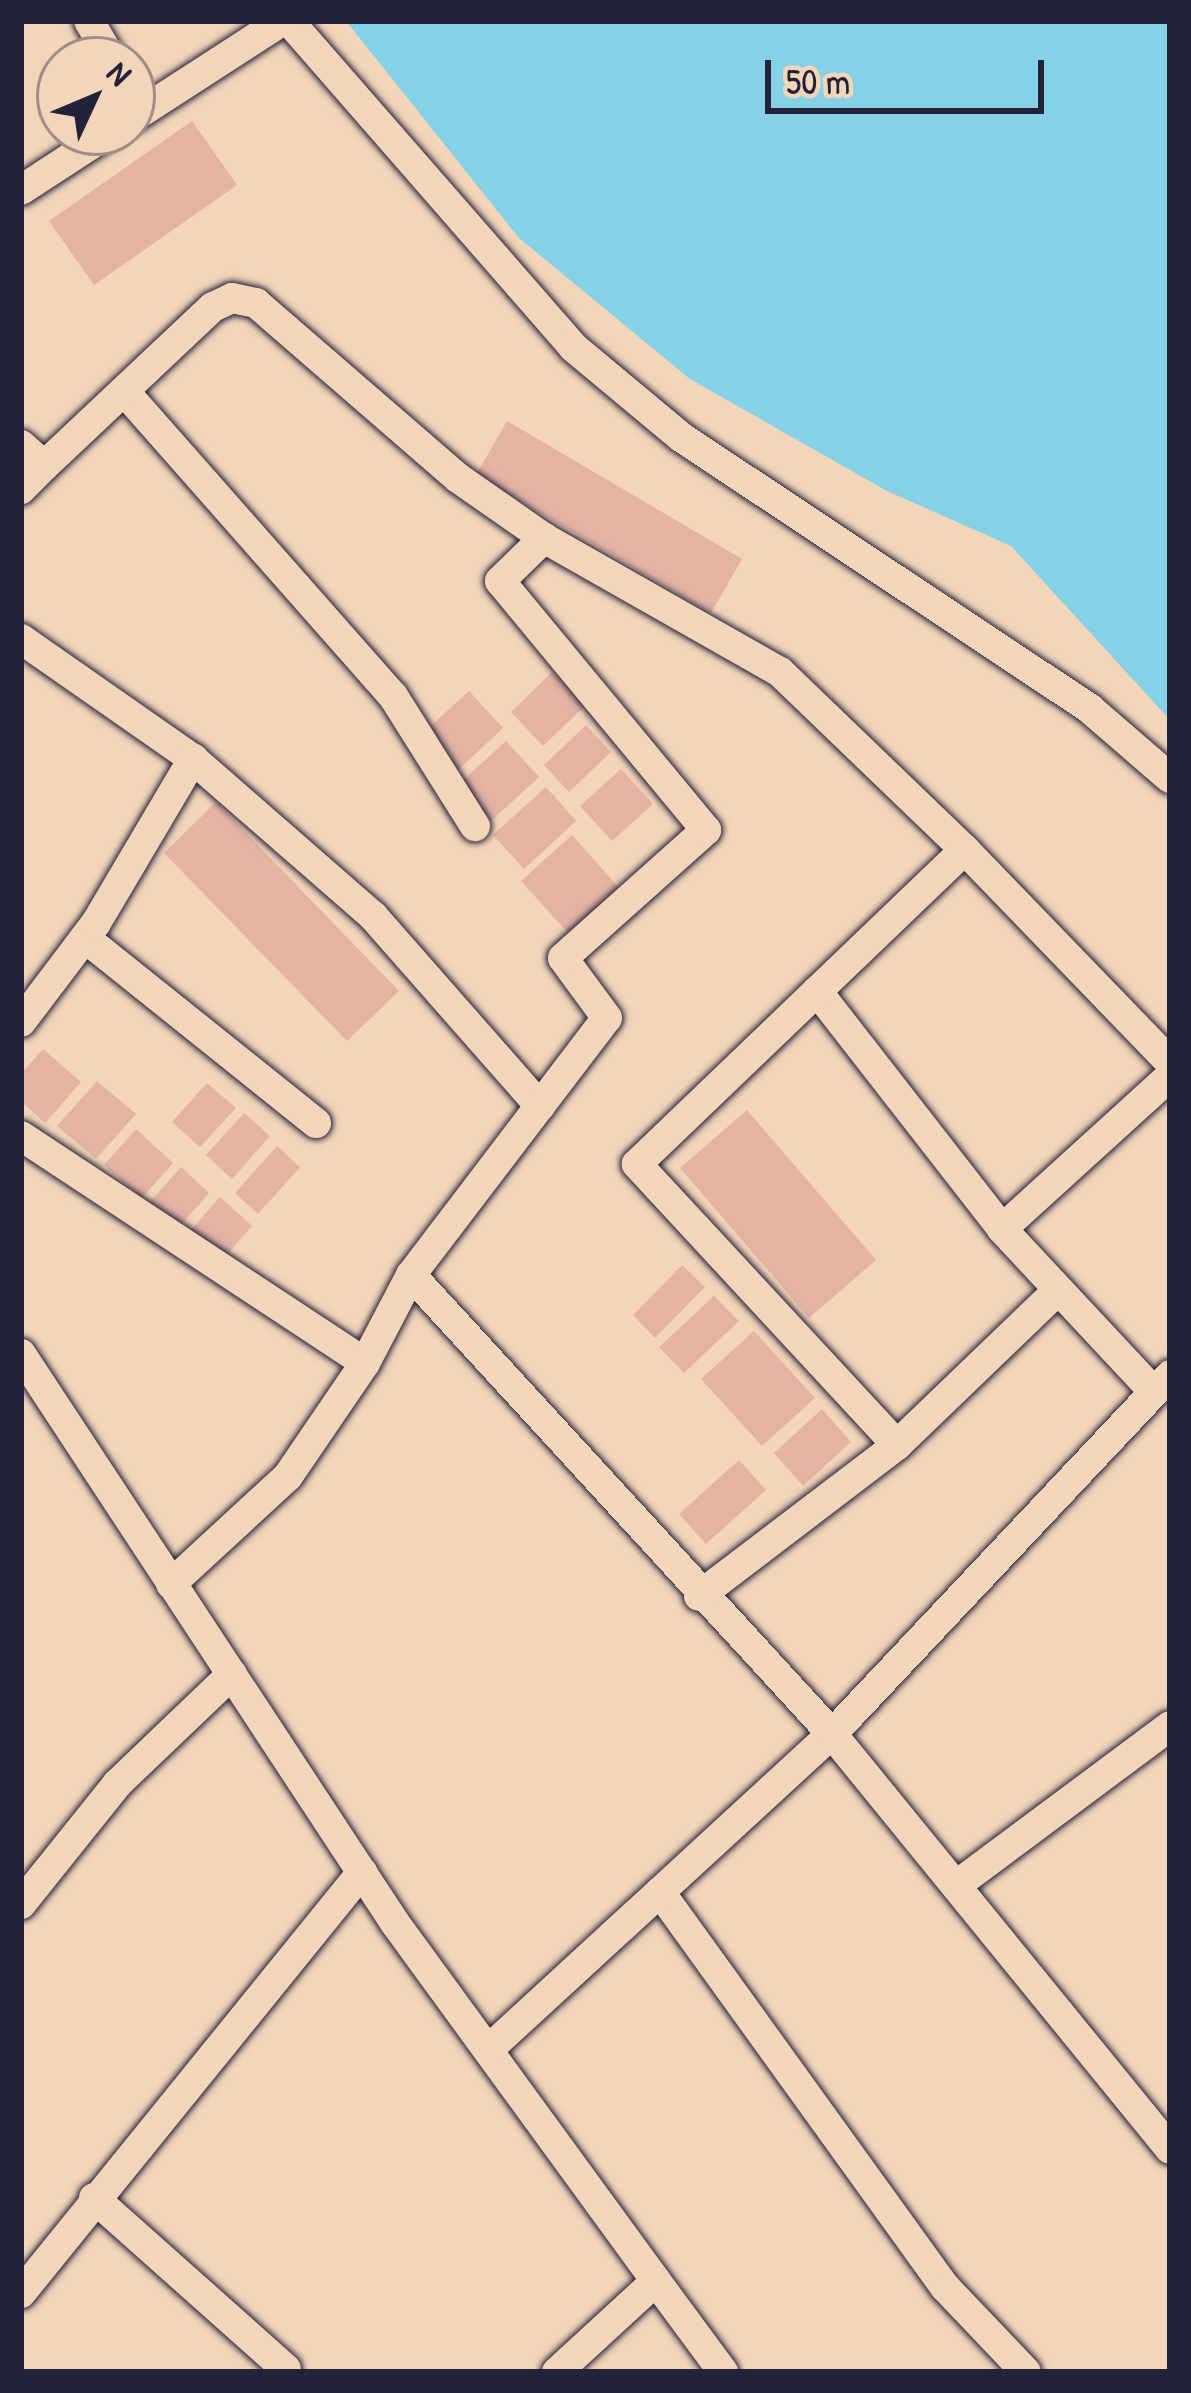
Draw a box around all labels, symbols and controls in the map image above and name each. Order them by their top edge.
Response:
north arrow [36,36,156,156]
scale bar [771,36,1050,110]
text: N [98,51,142,95]
text: 50 m [786,56,850,105]

